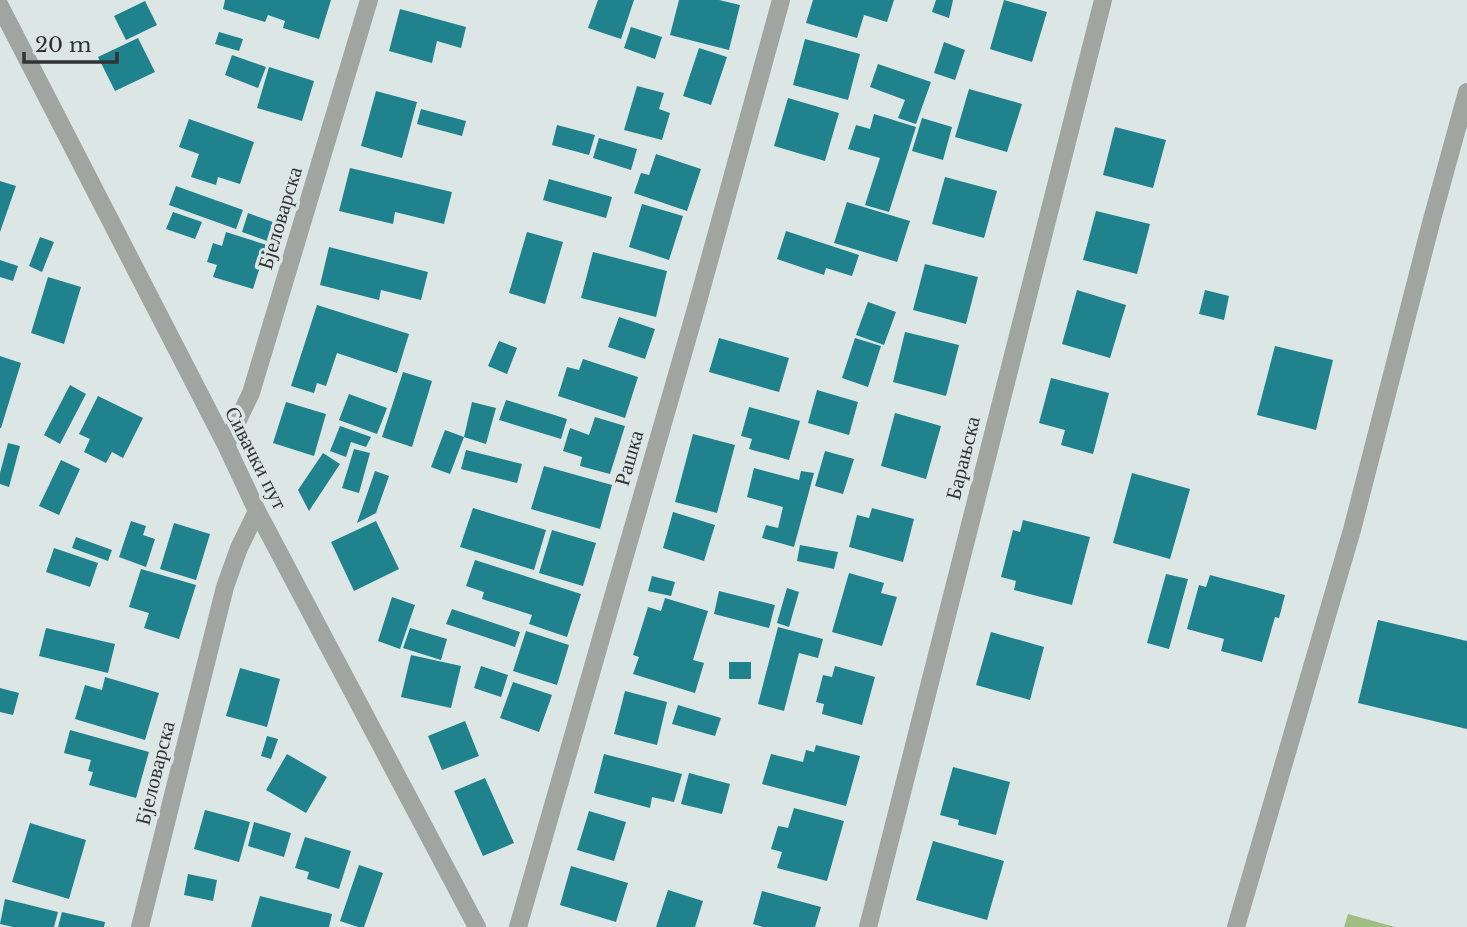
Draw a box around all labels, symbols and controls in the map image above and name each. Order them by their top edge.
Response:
scale bar [24,21,117,65]
text: 20 m [35,32,92,58]
street label: Бјеловарска [252,163,308,273]
street label: Сивачки пут [219,402,293,514]
street label: Барањска [940,413,986,502]
street label: Рашка [609,427,649,489]
street label: Бјеловарска [130,718,181,828]

